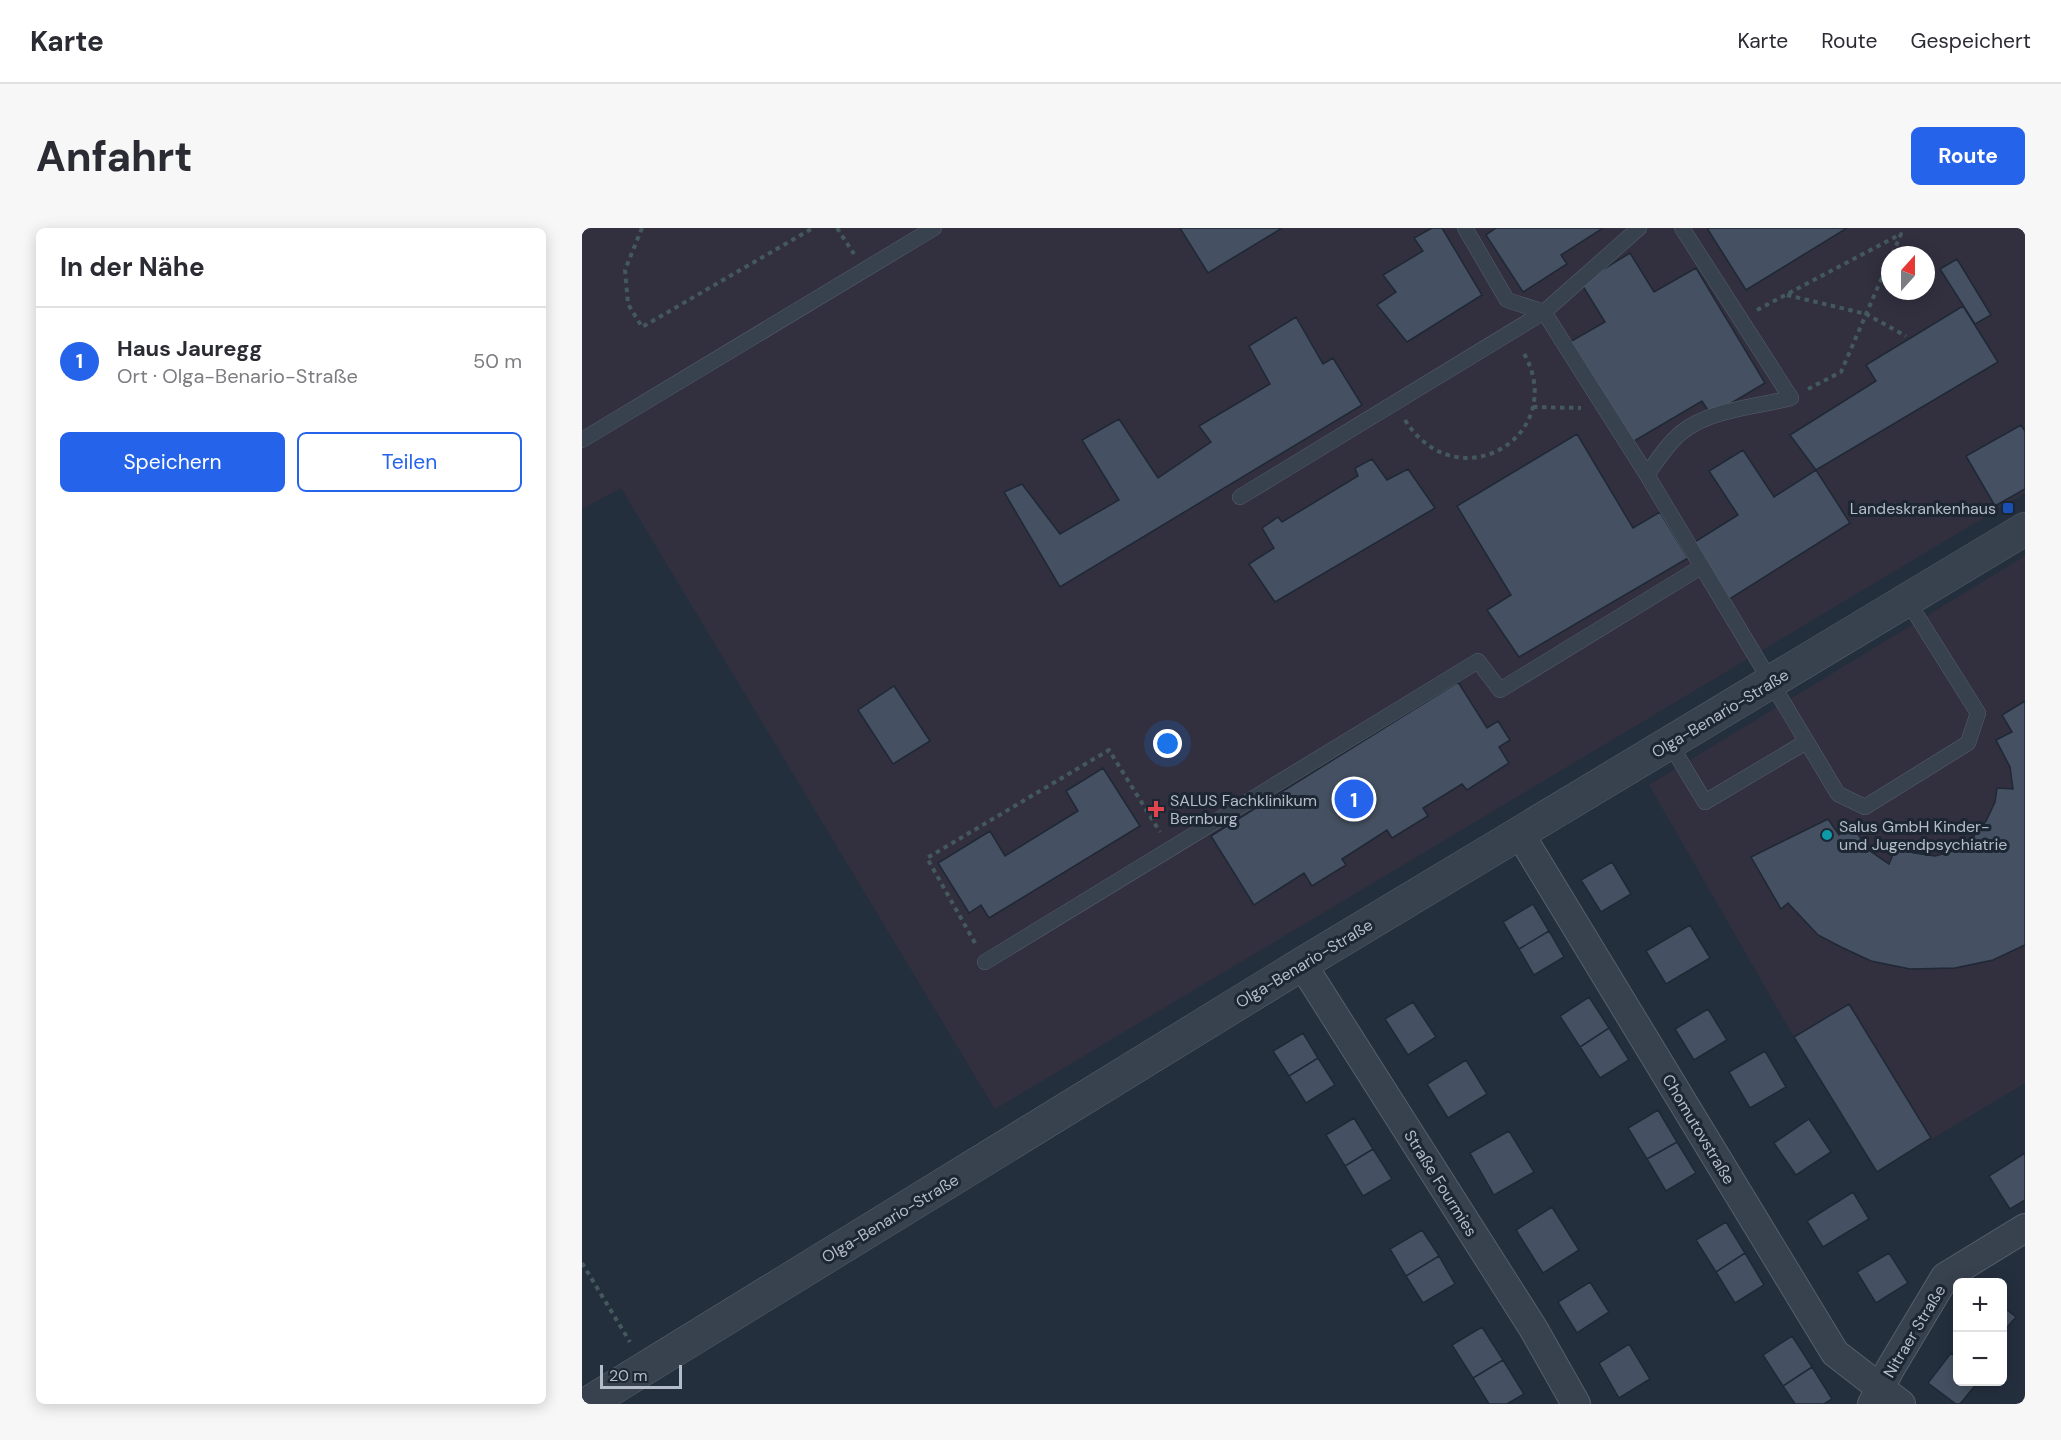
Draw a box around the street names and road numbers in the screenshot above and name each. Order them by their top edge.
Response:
street label: Olga-Benario-Straße [1648,664,1793,763]
street label: Olga-Benario-Straße [1232,914,1377,1013]
street label: Chomutovstraße [1657,1070,1740,1188]
street label: Straße Fourmies [1399,1126,1482,1241]
street label: Olga-Benario-Straße [818,1169,963,1268]
street label: Nitraer Straße [1878,1281,1950,1382]

